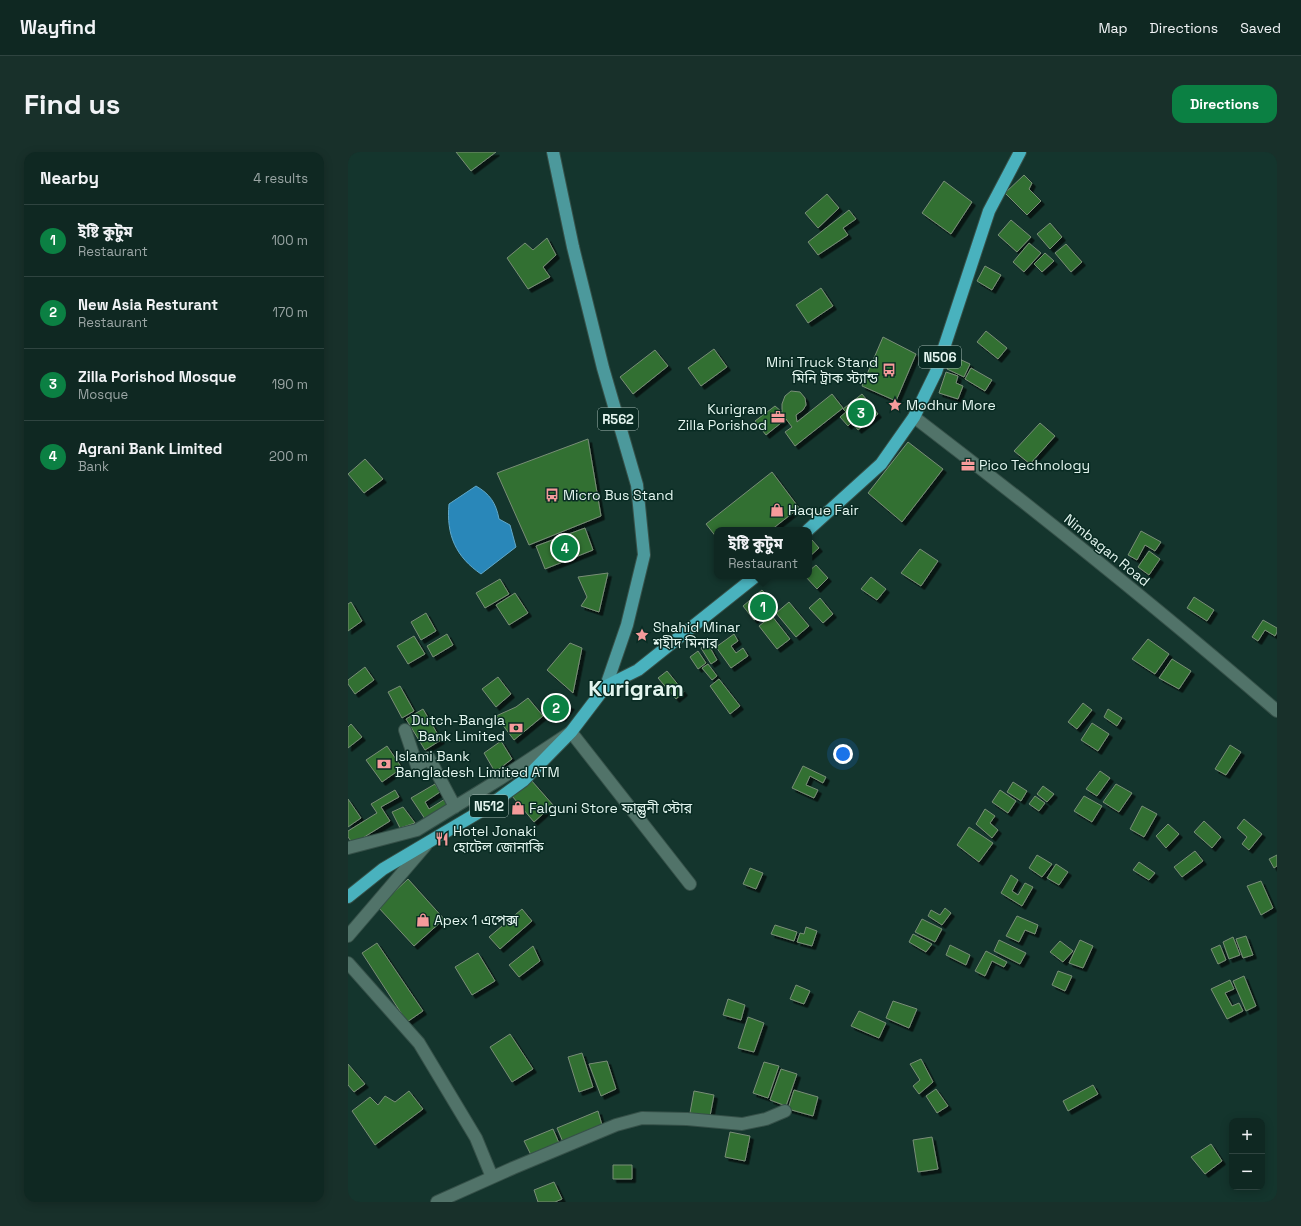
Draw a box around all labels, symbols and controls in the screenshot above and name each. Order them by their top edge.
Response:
text: Wayfind [20,15,96,40]
text: Map [1098,19,1128,37]
text: Directions [1150,19,1218,37]
text: Saved [1240,19,1281,37]
button: Directions [1172,85,1277,123]
text: Find us [24,86,121,122]
text: Nearby [40,167,99,189]
text: 4 results [253,170,308,187]
text: ইষ্টি কুটুম [78,222,133,241]
text: 1 [50,232,56,249]
text: 100 m [271,232,308,249]
text: Restaurant [78,243,148,260]
text: New Asia Resturant [78,295,218,314]
text: 2 [49,304,57,321]
text: 170 m [272,304,308,321]
text: Restaurant [78,314,148,331]
road number: N506 [919,346,961,368]
place label: Mini Truck Stand মিনি ট্রাক স্ট্যান্ড [766,353,878,387]
bus stop icon: Mini Truck Stand মিনি ট্রাক স্ট্যান্ড [881,362,897,378]
text: Zilla Porishod Mosque [78,367,236,386]
text: 3 [49,376,57,393]
text: 190 m [272,376,308,393]
text: Mosque [78,386,128,403]
place label: Modhur More [906,396,996,414]
place icon: Modhur More [887,397,903,413]
pin: 3 [848,398,874,428]
place label: Kurigram Zilla Porishod [678,400,767,434]
road number: R562 [598,408,638,430]
office icon: Kurigram Zilla Porishod [770,409,786,425]
text: Agrani Bank Limited [78,439,222,458]
text: 4 [49,448,57,465]
text: 200 m [269,448,308,465]
place label: Pico Technology [979,456,1090,474]
office icon: Pico Technology [960,457,976,473]
text: Bank [78,458,109,475]
place label: Micro Bus Stand [563,486,674,504]
bus stop icon: Micro Bus Stand [544,487,560,503]
place label: Haque Fair [788,501,859,519]
shop icon: Haque Fair [769,502,785,518]
street label: Nimbagan Road [1060,510,1154,590]
popup [714,527,812,579]
pin: 4 [552,533,578,563]
text: ইষ্টি কুটুম [728,534,783,553]
text: Restaurant [728,555,798,572]
pin: 1 [750,592,776,622]
place label: Shahid Minar শহীদ মিনার [652,618,740,652]
place icon: Shahid Minar শহীদ মিনার [634,627,650,643]
district label: Kurigram [588,674,684,702]
pin: 2 [543,693,569,723]
place label: Dutch-Bangla Bank Limited [411,711,505,745]
bank icon: Dutch-Bangla Bank Limited [508,720,524,736]
your location [833,744,853,764]
place label: Islami Bank Bangladesh Limited ATM [395,747,560,781]
bank icon: Islami Bank Bangladesh Limited ATM [376,756,392,772]
road number: N512 [470,795,508,817]
place label: Falguni Store ফাল্গুনী স্টোর [529,799,693,819]
shop icon: Falguni Store ফাল্গুনী স্টোর [510,800,526,816]
place label: Hotel Jonaki হোটেল জোনাকি [453,822,545,856]
restaurant icon: Hotel Jonaki হোটেল জোনাকি [434,831,450,847]
place label: Apex 1 এপেক্স [434,911,519,929]
shop icon: Apex 1 এপেক্স [415,912,431,928]
map controls [1229,1118,1265,1190]
button: + [1229,1118,1265,1154]
button: − [1229,1154,1265,1190]

